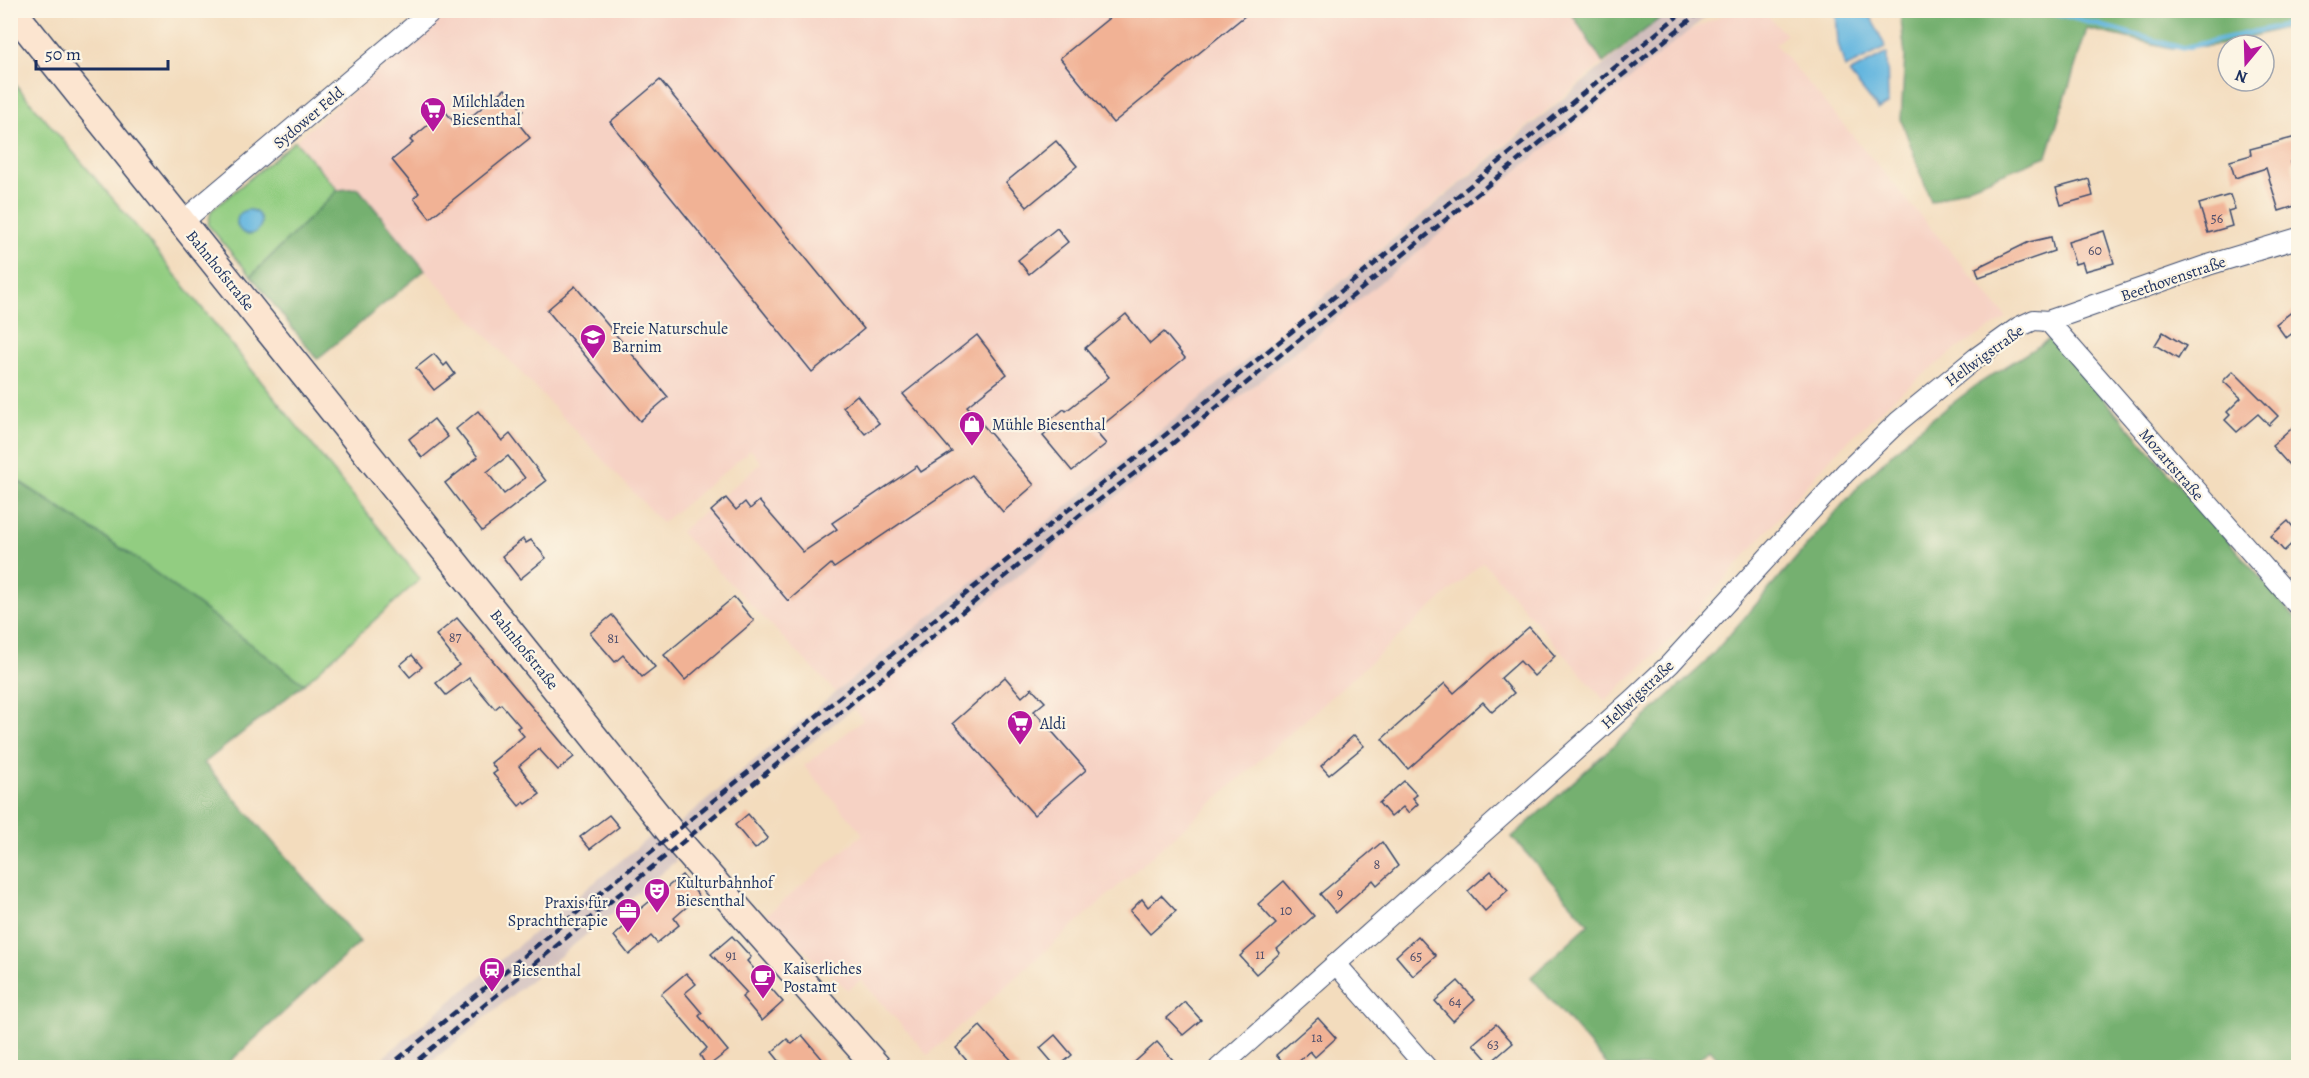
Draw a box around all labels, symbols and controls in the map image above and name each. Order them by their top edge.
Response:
scale bar [36,33,168,71]
north arrow [2216,33,2276,93]
text: 50 m [45,42,81,66]
text: N [2232,64,2251,89]
street label: Sydower Feld [269,81,349,154]
place label: Milchladen Biesenthal [452,91,525,131]
supermarket icon: Milchladen Biesenthal [418,95,448,133]
house number: 56 [2211,209,2223,228]
street label: Bahnhofstraße [181,226,260,316]
house number: 60 [2088,241,2102,260]
street label: Beethovenstraße [2118,251,2229,307]
place label: Freie Naturschule Barnim [612,318,728,358]
street label: Hellwigstraße [1941,320,2028,392]
school or university icon: Freie Naturschule Barnim [578,322,608,360]
shop icon: Mühle Biesenthal [957,409,987,447]
place label: Mühle Biesenthal [992,414,1105,436]
street label: Mozartstraße [2134,424,2209,506]
street label: Bahnhofstraße [485,605,564,695]
house number: 87 [449,628,461,647]
house number: 81 [607,629,619,648]
street label: Hellwigstraße [1596,655,1679,734]
supermarket icon: Aldi [1005,708,1035,746]
place label: Aldi [1039,713,1066,735]
house number: 8 [1374,855,1381,874]
place label: Kulturbahnhof Biesenthal [676,872,776,912]
theatre icon: Kulturbahnhof Biesenthal [642,876,672,914]
house number: 9 [1337,884,1343,903]
place label: Praxis für Sprachtherapie [508,892,608,932]
office icon: Praxis für Sprachtherapie [613,896,643,934]
house number: 10 [1280,901,1292,920]
house number: 11 [1255,945,1265,964]
house number: 91 [725,946,737,965]
house number: 65 [1410,947,1422,966]
station icon: Biesenthal [477,955,507,993]
place label: Kaiserliches Postamt [783,958,862,998]
place label: Biesenthal [512,960,581,982]
cafe icon: Kaiserliches Postamt [748,962,778,1000]
house number: 64 [1449,992,1461,1011]
house number: 1a [1311,1028,1323,1047]
house number: 63 [1487,1035,1499,1054]

